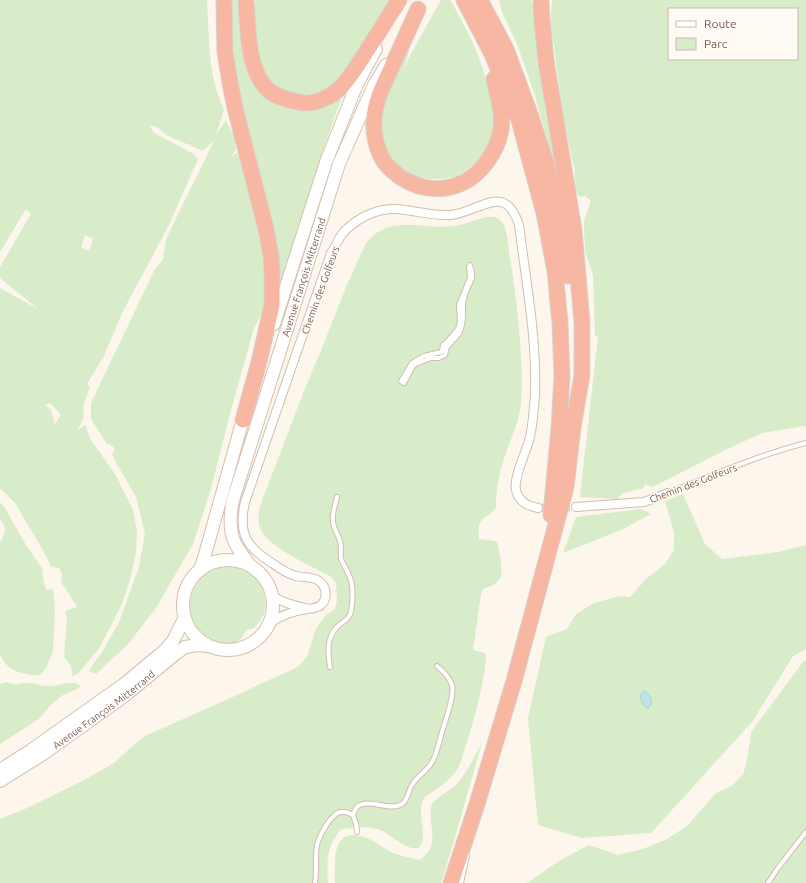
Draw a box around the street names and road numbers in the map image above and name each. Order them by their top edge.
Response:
street label: Avenue François Mitterrand [280,216,328,338]
street label: Chemin des Golfeurs [299,245,341,336]
street label: Chemin des Golfeurs [648,462,738,505]
street label: Avenue François Mitterrand [51,668,157,751]

